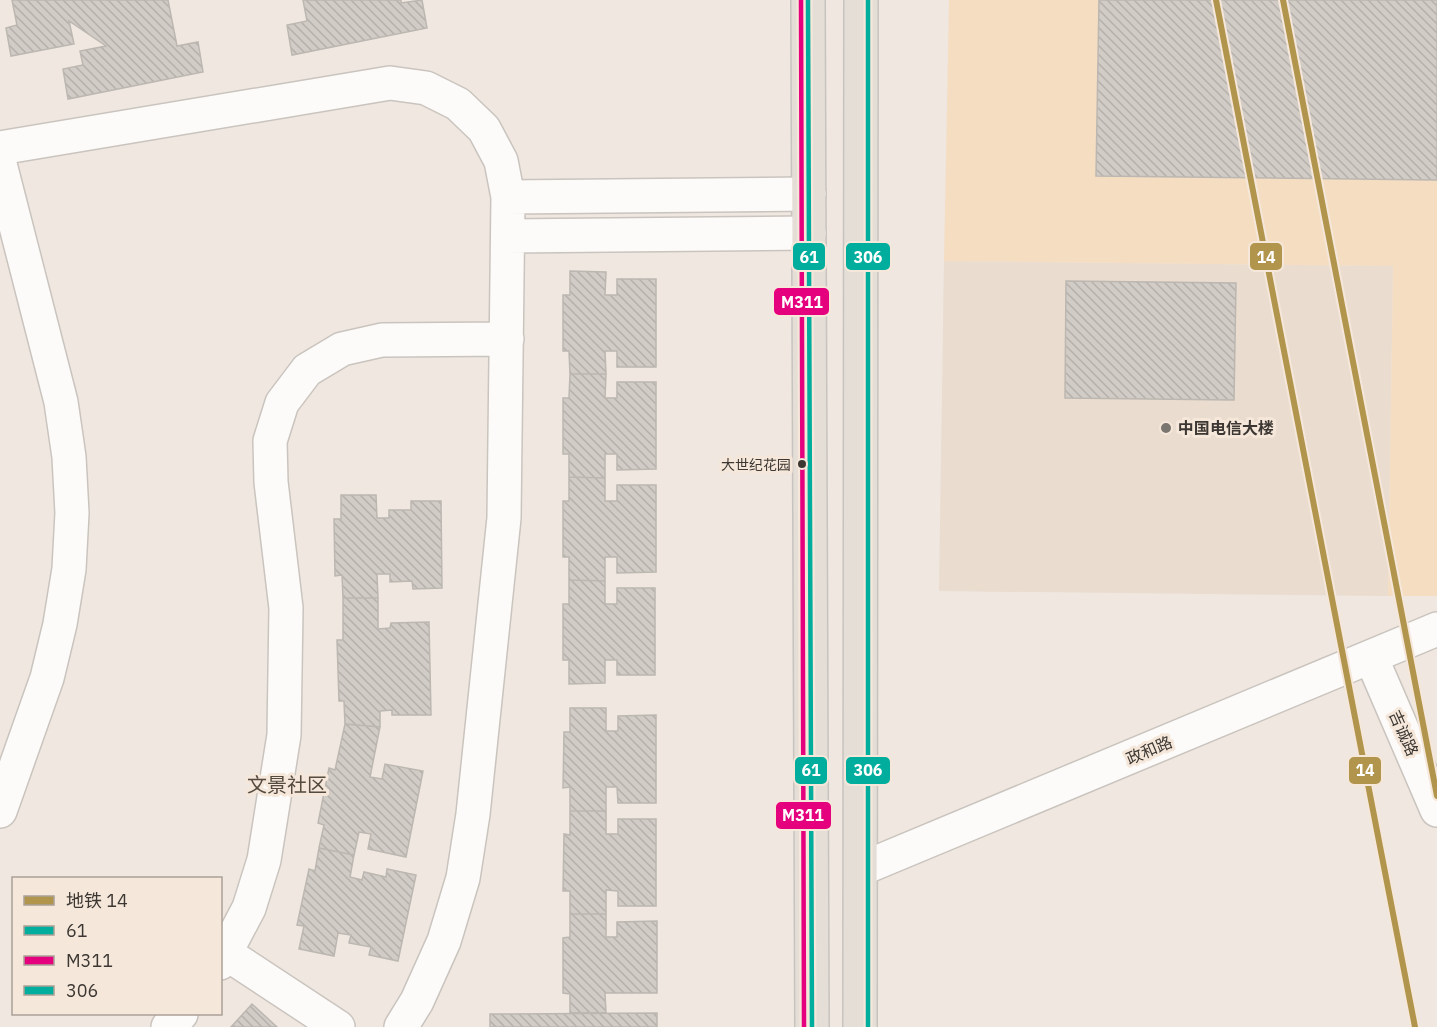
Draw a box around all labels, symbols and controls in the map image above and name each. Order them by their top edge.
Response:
line badge: 61 [792,242,826,271]
line badge: 306 [845,242,891,271]
line badge: 14 [1249,242,1283,271]
text: 61 [799,247,819,267]
text: 306 [854,247,883,267]
text: 14 [1256,247,1276,267]
line badge: M311 [773,287,830,316]
text: M311 [781,292,823,312]
place label: 中国电信大楼 [1178,418,1274,438]
marker: 中国电信大楼 [1159,421,1173,435]
place label: 大世纪花园 [721,456,791,474]
marker: 大世纪花园 [796,458,808,470]
street label: 吉诚路 [1385,707,1423,759]
street label: 政和路 [1123,731,1175,769]
line badge: 61 [794,756,828,785]
line badge: 306 [845,756,891,785]
line badge: 14 [1348,756,1382,785]
text: 61 [801,760,821,780]
text: 306 [854,760,883,780]
text: 14 [1355,760,1375,780]
district label: 文景社区 [247,771,327,798]
line badge: M311 [775,801,832,830]
text: M311 [782,805,824,825]
legend [12,877,222,1015]
text: 地铁 14 [66,889,128,912]
text: 61 [66,919,88,942]
text: M311 [66,949,113,972]
text: 306 [66,979,98,1002]

